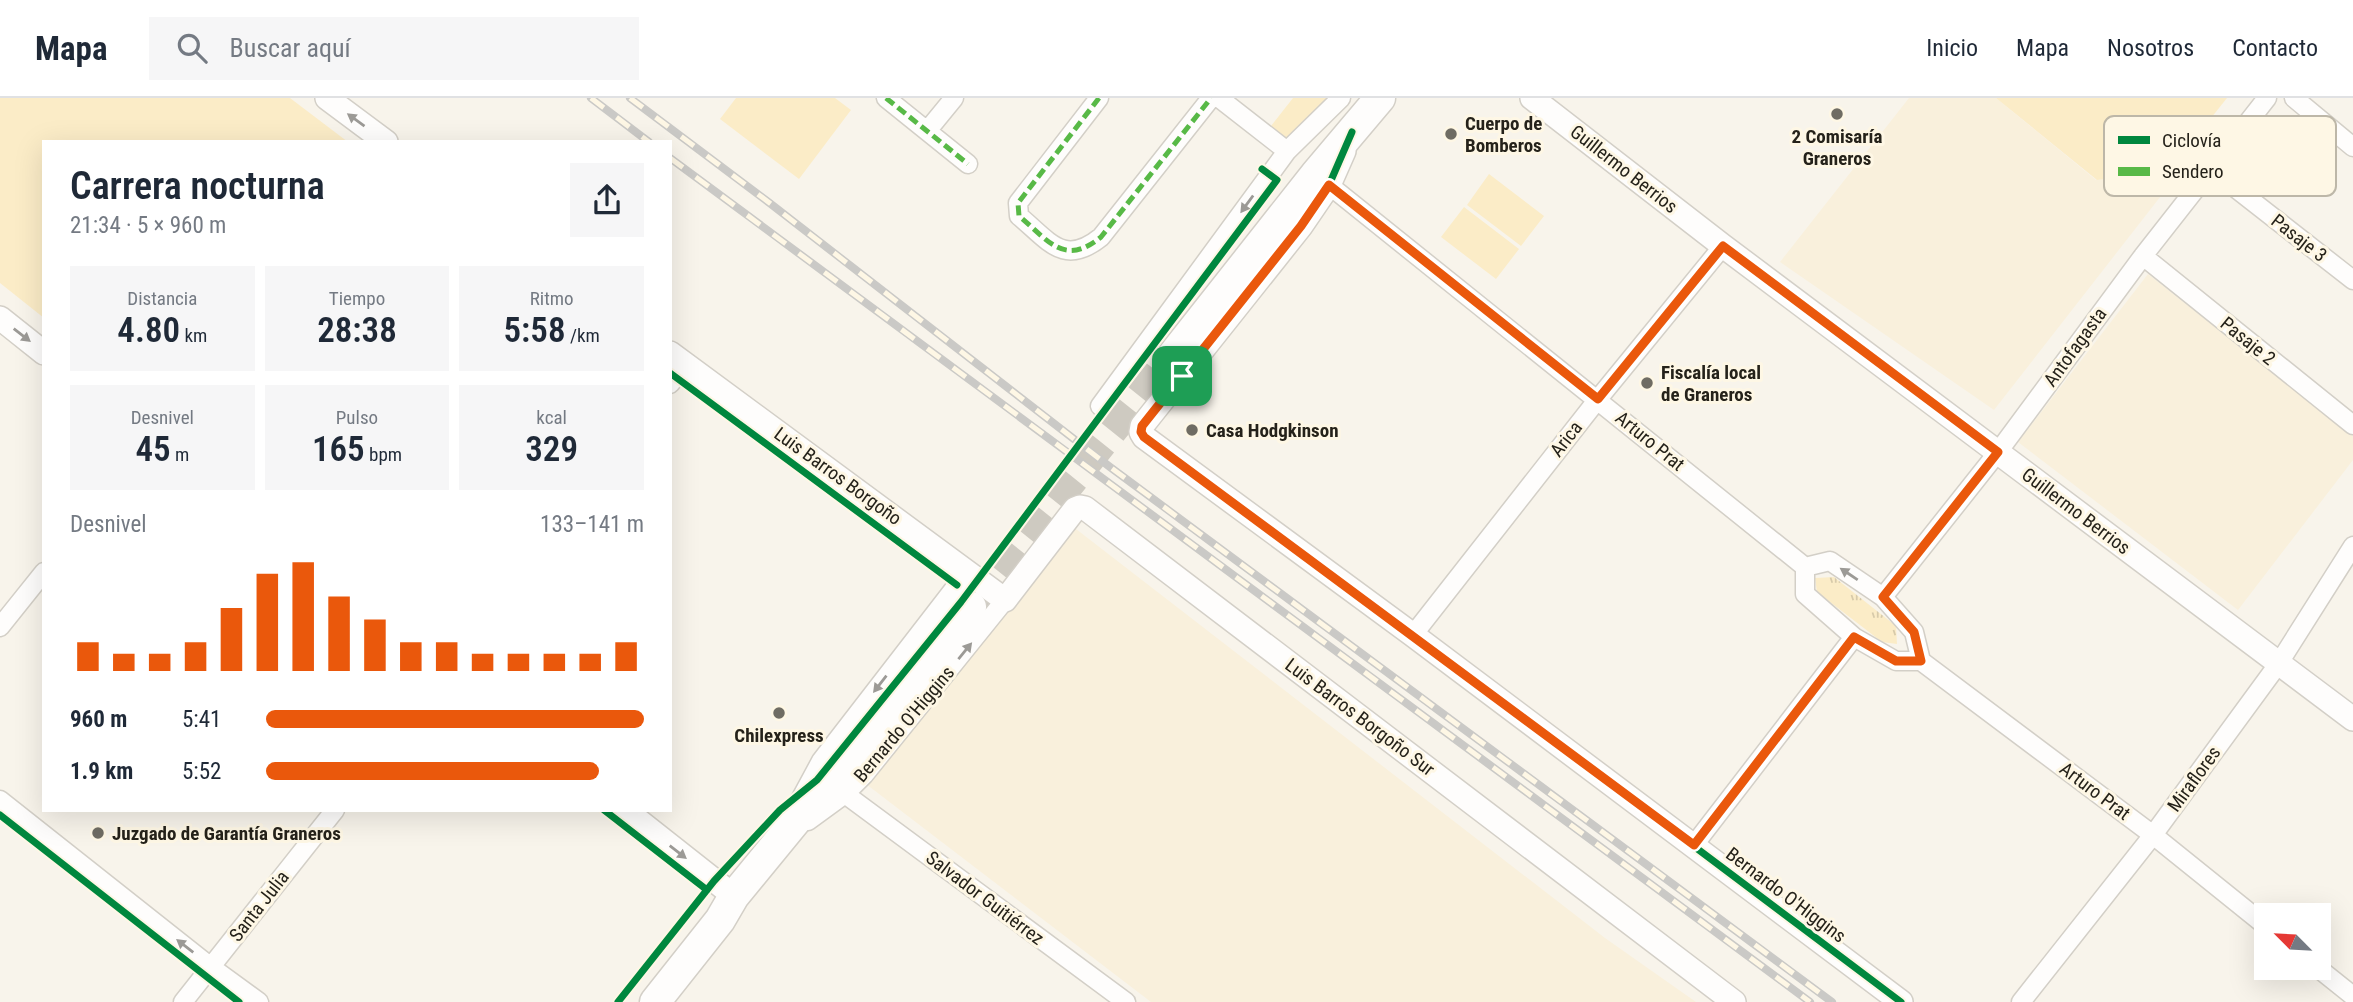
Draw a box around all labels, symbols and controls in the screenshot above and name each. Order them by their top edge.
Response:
search box [149,17,639,80]
text: Mapa [35,29,107,68]
icon: search [173,29,211,67]
text: Buscar aquí [229,33,351,63]
text: Inicio [1926,34,1978,62]
text: Mapa [2016,34,2069,62]
text: Nosotros [2107,34,2194,62]
text: Contacto [2232,34,2318,62]
marker: 2 Comisaría Graneros [1829,106,1845,122]
place label: Cuerpo de Bomberos [1465,112,1542,157]
one-way arrow [347,113,366,127]
legend [2104,116,2336,196]
street label: Guillermo Berrios [1566,120,1682,218]
place label: 2 Comisaría Graneros [1792,125,1883,170]
marker: Cuerpo de Bomberos [1443,126,1459,142]
text: Ciclovía [2162,129,2221,152]
text: Sendero [2162,160,2223,183]
button: share [570,163,644,237]
text: Carrera nocturna [70,164,325,208]
one-way arrow [1241,195,1255,213]
street label: Pasaje 3 [2267,209,2331,267]
text: 21:34 · 5 × 960 m [70,212,226,239]
text: Distancia [127,287,197,310]
text: Tiempo [329,287,385,310]
text: Ritmo [530,287,574,310]
street label: Antofagasta [2039,303,2111,391]
text: 4.80 [117,310,180,351]
text: 28:38 [317,310,397,351]
text: 5:58 [503,310,566,351]
street label: Pasaje 2 [2216,312,2280,370]
text: km [180,324,207,347]
text: /km [566,324,600,347]
one-way arrow [12,328,30,343]
pin [1152,346,1212,406]
icon: arrive [1163,357,1201,395]
place label: Fiscalía local de Graneros [1661,361,1761,406]
marker: Fiscalía local de Graneros [1639,375,1655,391]
text: Desnivel [131,406,194,429]
text: Pulso [336,406,378,429]
text: kcal [536,406,567,429]
street label: Arturo Prat [1611,406,1689,476]
street label: Arica [1545,417,1587,461]
place label: Casa Hodgkinson [1206,419,1339,442]
street label: Luis Barros Borgoño [770,422,906,530]
marker: Casa Hodgkinson [1184,422,1200,438]
text: 45 [135,429,171,470]
text: 165 [312,429,365,470]
text: 329 [525,429,578,470]
text: m [171,443,189,466]
text: bpm [365,443,402,466]
street label: Guillermo Berrios [2017,463,2135,559]
text: Desnivel [70,511,147,538]
text: 133–141 m [540,511,644,538]
one-way arrow [1840,568,1859,581]
one-way arrow [957,642,972,660]
street label: Luis Barros Borgoño Sur [1281,653,1439,781]
street label: Bernardo O'Higgins [849,661,959,787]
one-way arrow [874,675,888,693]
marker: Chilexpress [771,705,787,721]
text: 960 m [70,706,127,733]
text: 5:41 [182,706,221,733]
place label: Chilexpress [734,724,824,747]
street label: Miraflores [2162,742,2226,816]
street label: Arturo Prat [2055,757,2135,825]
text: 1.9 km [70,758,133,785]
text: 5:52 [182,758,221,785]
place label: Juzgado de Garantía Graneros [112,822,341,845]
marker: Juzgado de Garantía Graneros [90,825,106,841]
street label: Bernardo O'Higgins [1722,842,1850,948]
one-way arrow [669,845,687,860]
street label: Salvador Guitiérrez [921,846,1049,950]
street label: Santa Julia [224,866,294,946]
north arrow [2254,903,2331,980]
map controls [2254,903,2331,980]
one-way arrow [177,939,195,954]

